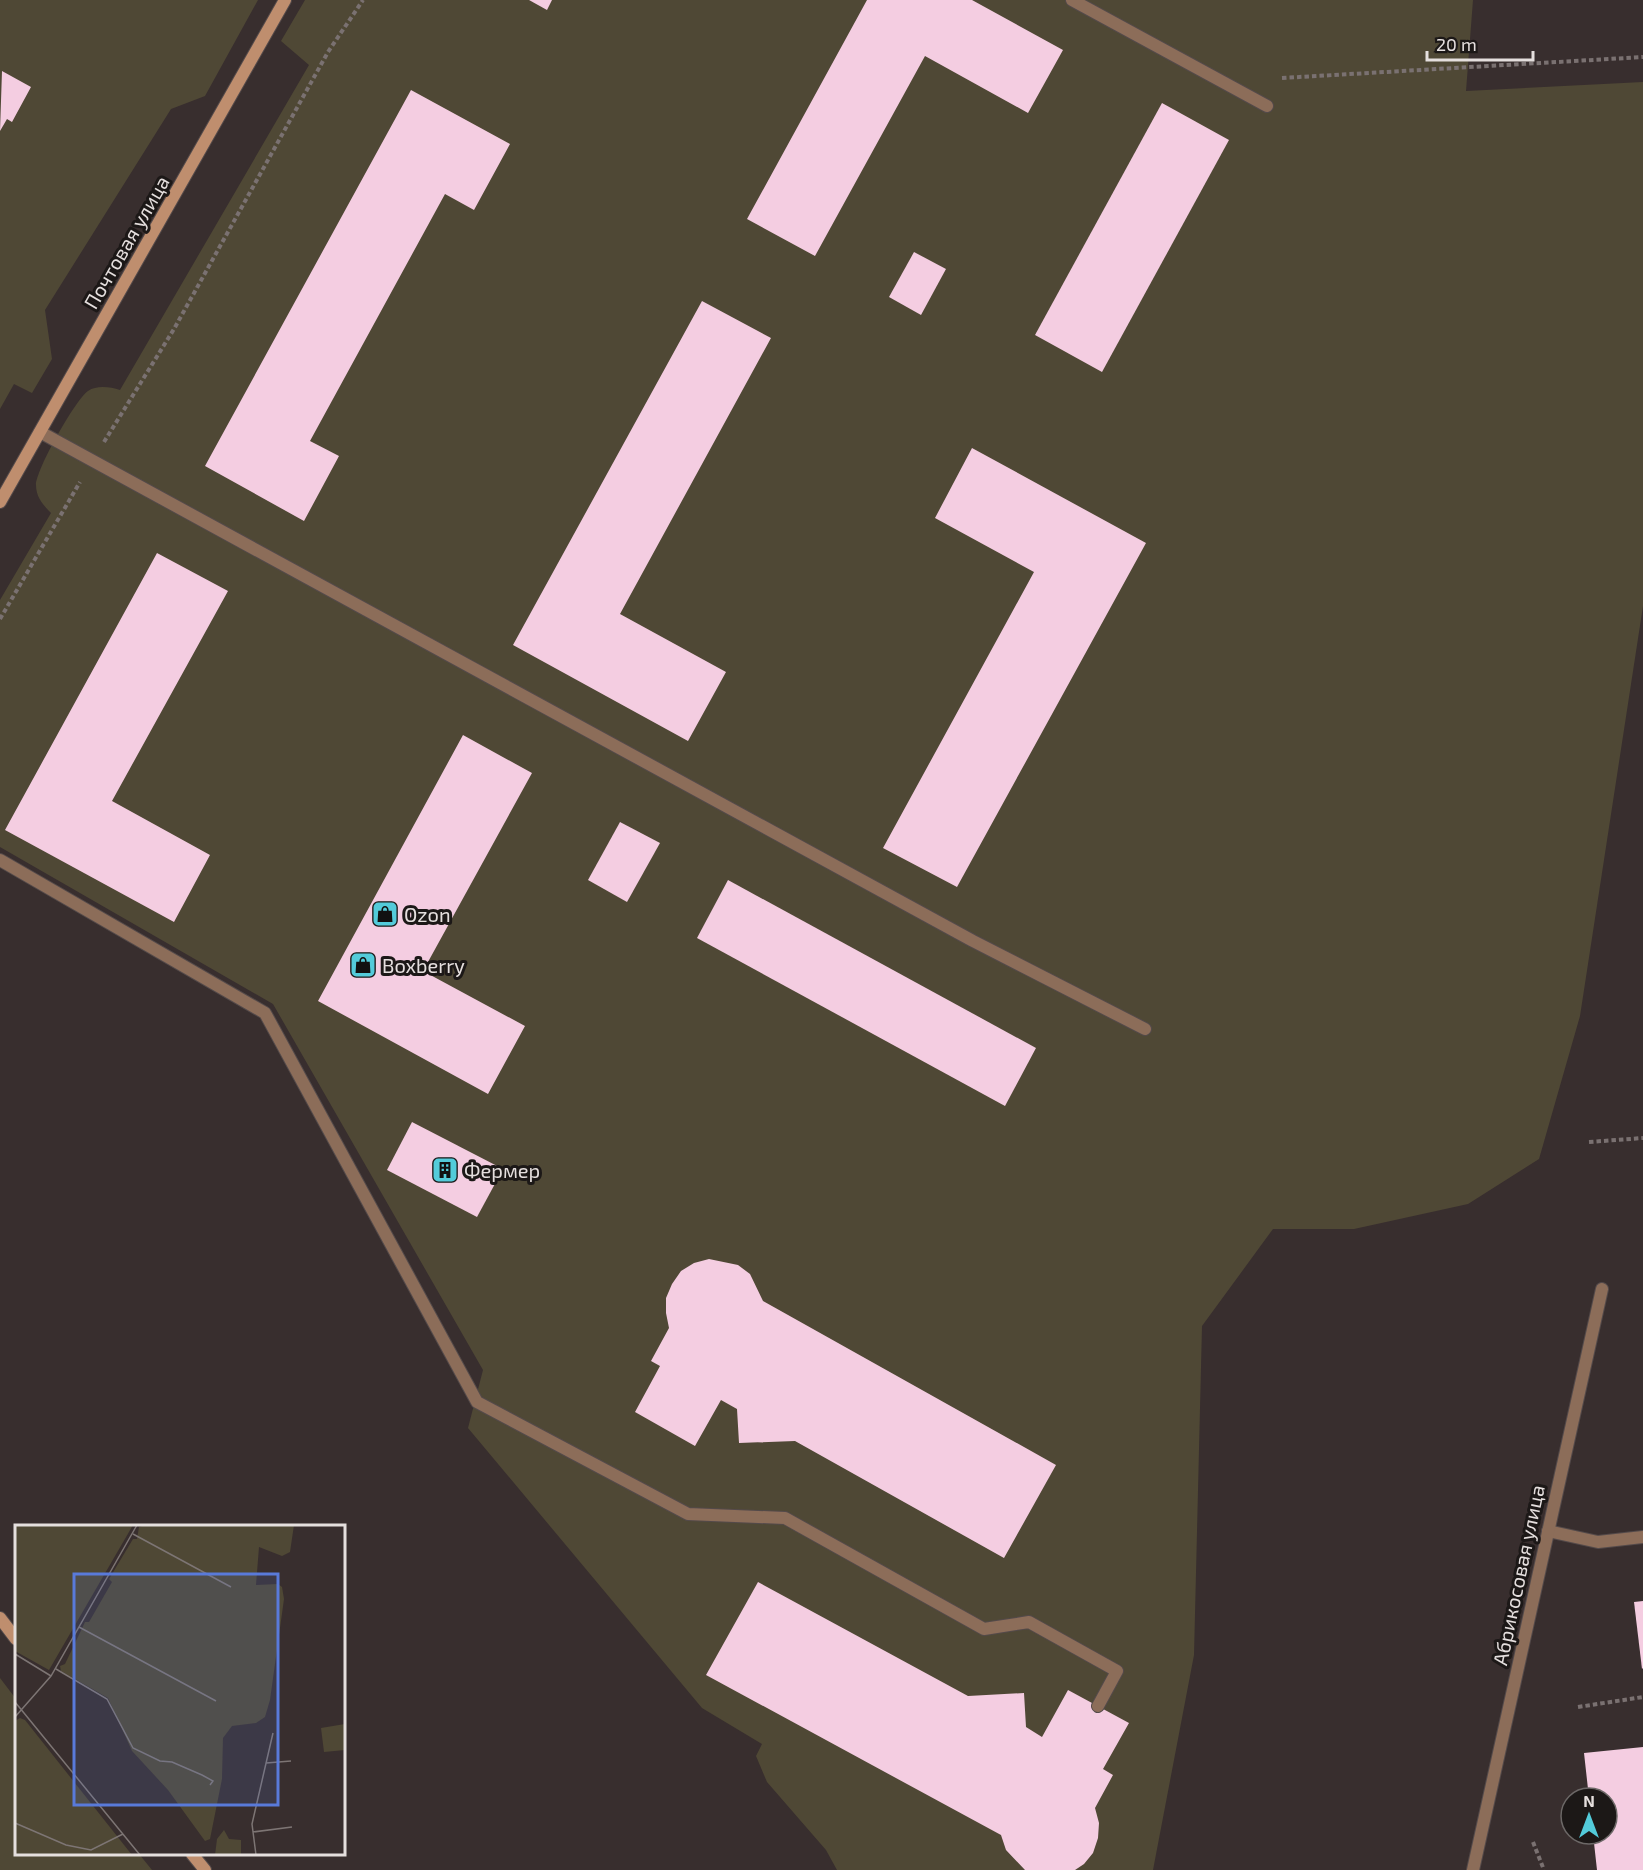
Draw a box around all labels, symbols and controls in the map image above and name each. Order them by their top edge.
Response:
scale bar [1427,24,1534,62]
text: 20 m [1436,33,1477,55]
street label: Почтовая улица [78,171,175,313]
shop icon: Ozon [370,899,400,929]
place label: Ozon [404,902,451,926]
shop icon: Boxberry [348,950,378,980]
place label: Boxberry [382,953,465,977]
building icon: Фермер [430,1155,460,1185]
place label: Фермер [464,1158,540,1182]
street label: Абрикосовая улица [1487,1483,1550,1668]
inset map [15,1525,345,1855]
north arrow [1559,1786,1619,1846]
text: N [1583,1791,1595,1810]

